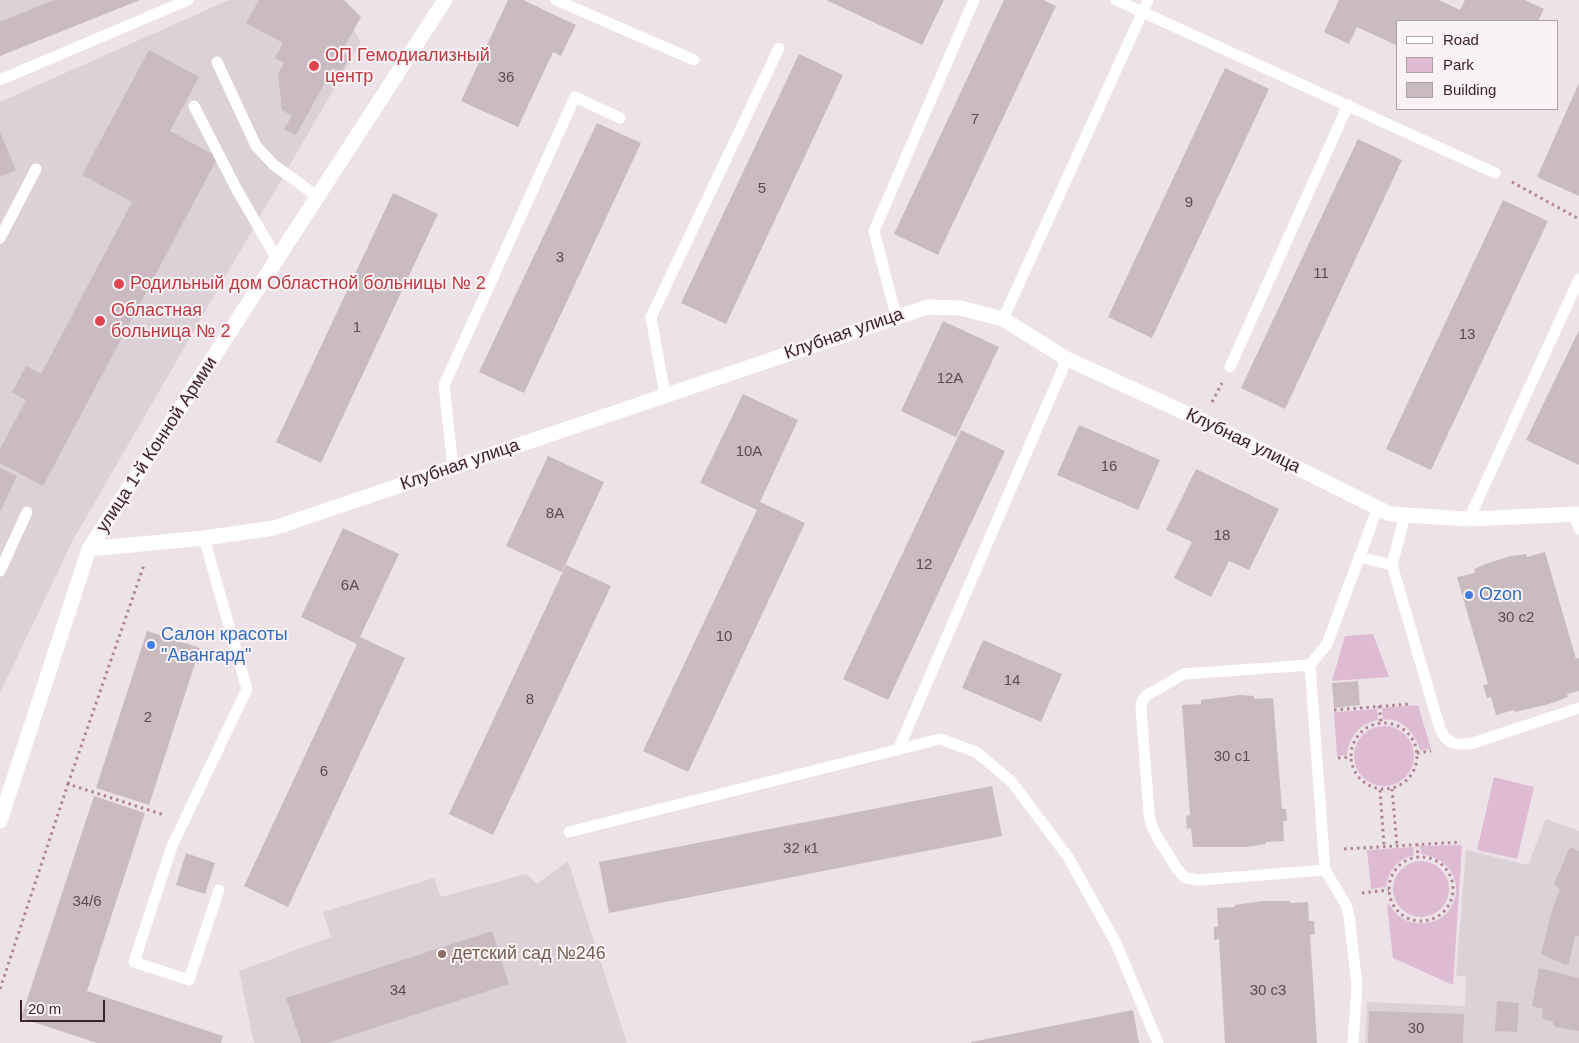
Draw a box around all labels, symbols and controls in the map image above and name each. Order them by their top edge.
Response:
legend [1396,20,1559,110]
text: Road [1443,31,1479,48]
place label: ОП Гемодиализный центр [325,45,490,88]
text: Park [1443,56,1474,73]
marker: ОП Гемодиализный центр [307,59,321,73]
house number: 36 [498,69,514,87]
text: Building [1443,81,1496,98]
house number: 7 [971,111,979,129]
house number: 5 [758,180,766,198]
house number: 9 [1185,194,1193,212]
house number: 3 [556,249,564,267]
house number: 11 [1313,265,1329,283]
place label: Родильный дом Областной больницы № 2 [130,273,486,295]
marker: Родильный дом Областной больницы № 2 [112,277,126,291]
place label: Областная больница № 2 [111,300,230,342]
street label: Клубная улица [782,303,906,365]
marker: Областная больница № 2 [93,314,107,328]
house number: 1 [353,319,361,337]
house number: 13 [1459,326,1475,344]
street label: улица 1-й Конной Армии [92,353,222,537]
house number: 12А [937,370,963,388]
street label: Клубная улица [1182,404,1304,478]
street label: Клубная улица [398,434,522,496]
house number: 10А [736,443,762,461]
house number: 16 [1101,458,1117,476]
house number: 8А [546,505,564,523]
house number: 18 [1214,527,1230,545]
house number: 12 [916,556,932,574]
house number: 6А [341,577,359,595]
place label: Ozon [1479,584,1522,606]
marker: Ozon [1463,589,1475,601]
house number: 30 с2 [1498,609,1534,627]
place label: Салон красоты "Авангард" [161,624,288,666]
house number: 10 [716,628,732,646]
marker: Салон красоты "Авангард" [145,639,157,651]
house number: 14 [1004,672,1020,690]
house number: 8 [526,691,534,709]
house number: 2 [144,709,152,727]
house number: 30 с1 [1214,748,1250,766]
house number: 6 [320,763,328,781]
house number: 32 к1 [783,840,819,858]
house number: 34/6 [72,893,102,911]
place label: детский сад №246 [452,943,606,965]
marker: детский сад №246 [436,948,448,960]
house number: 34 [390,982,406,1000]
house number: 30 с3 [1250,982,1286,1000]
scale bar [22,990,108,1022]
text: 20 m [28,1000,61,1017]
house number: 30 [1408,1020,1424,1038]

